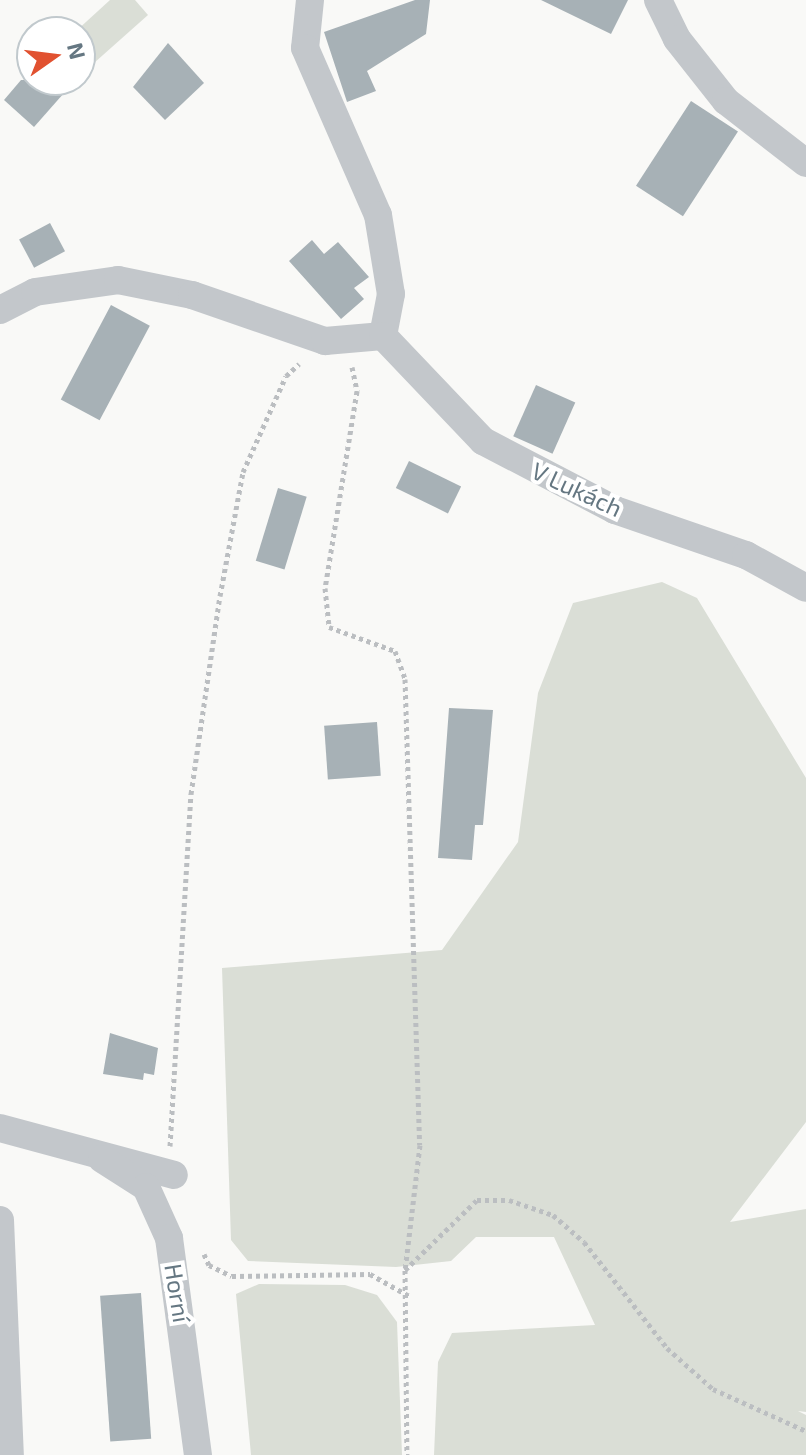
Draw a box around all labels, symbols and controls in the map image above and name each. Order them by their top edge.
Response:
north arrow [16,16,96,96]
text: N [63,40,92,62]
street label: V Lukách [527,455,627,523]
street label: Horní [159,1262,197,1324]

